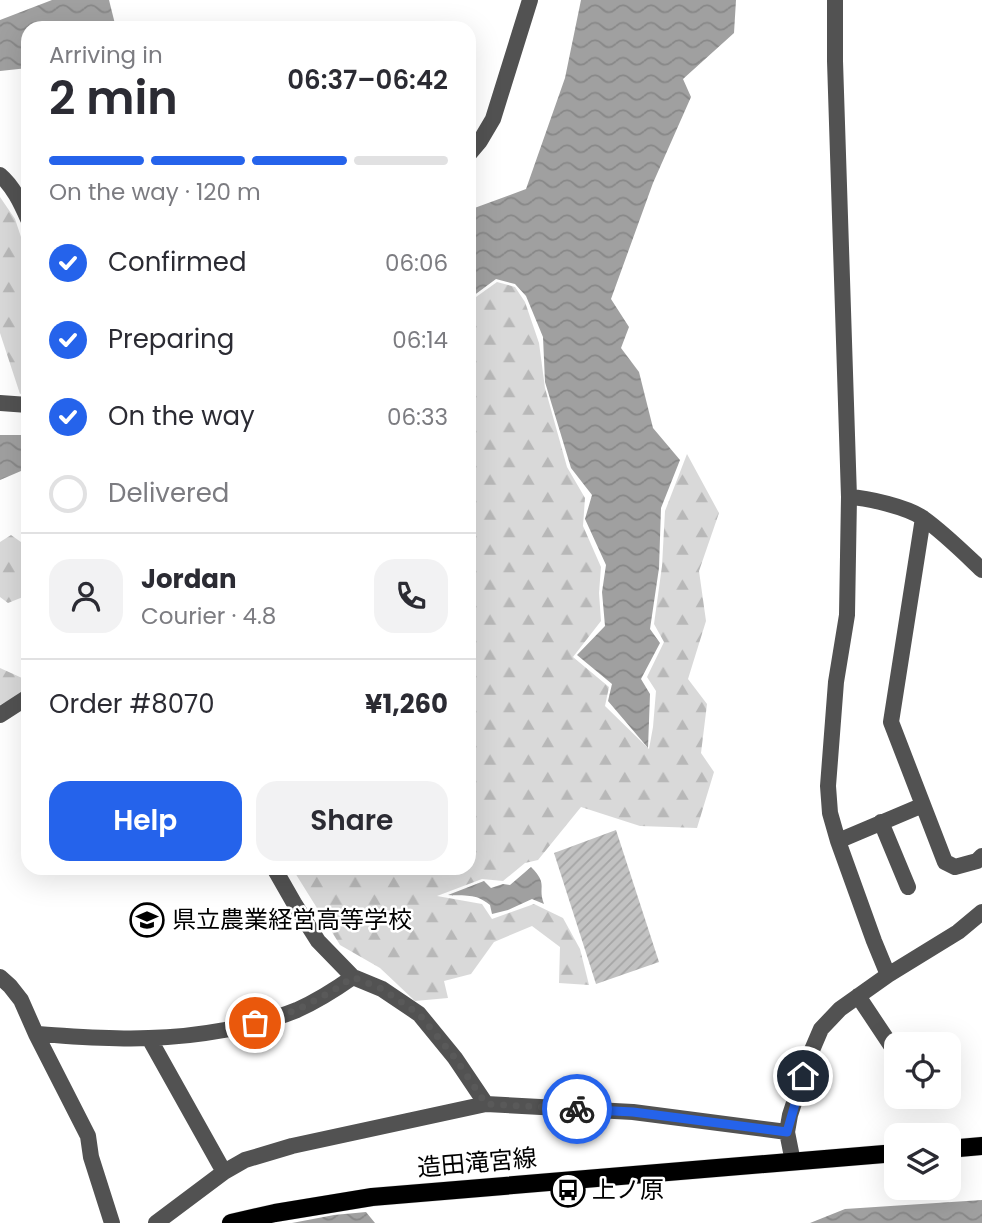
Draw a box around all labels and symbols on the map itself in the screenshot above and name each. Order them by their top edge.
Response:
school or university icon: 県立農業経営高等学校 [128,901,166,939]
place label: 県立農業経営高等学校 [172,903,412,936]
pin [225,993,285,1053]
pin [773,1046,833,1106]
courier [542,1074,612,1144]
street label: 造田滝宮線 [416,1141,538,1184]
bus stop icon: 上ノ原 [549,1171,587,1209]
place label: 上ノ原 [592,1173,664,1206]

